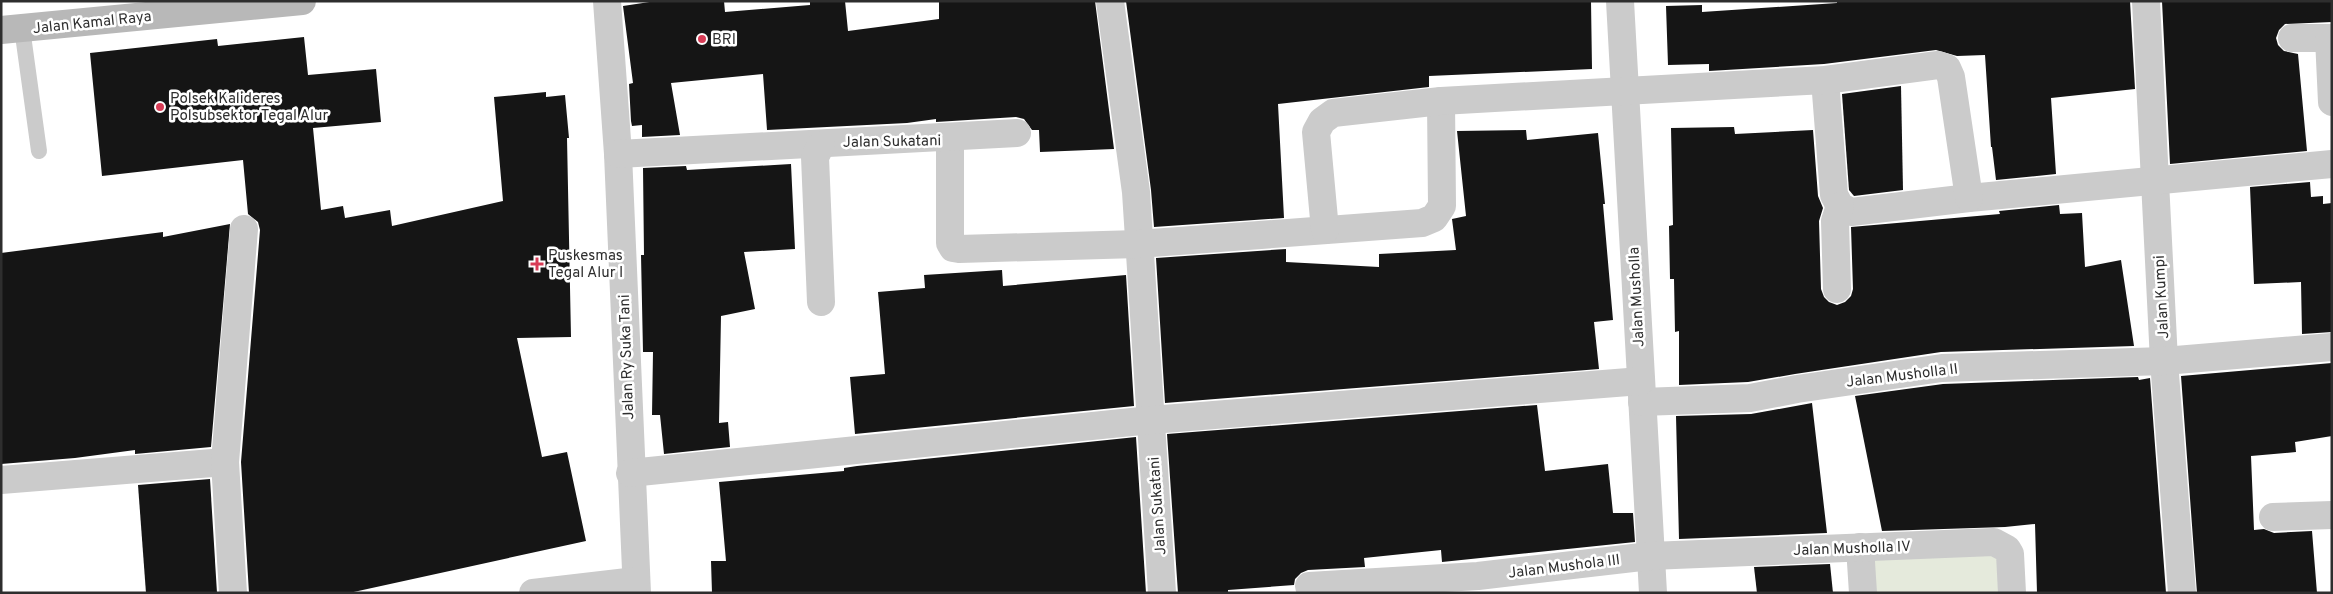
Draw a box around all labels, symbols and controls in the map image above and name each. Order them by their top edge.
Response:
street label: Jalan Kamal Raya [32,8,152,39]
place label: BRI [712,31,736,50]
marker: BRI [696,33,708,45]
place label: Polsek Kalideres Polsubsektor Tegal Alur [170,90,328,126]
marker: Polsek Kalideres Polsubsektor Tegal Alur [154,101,166,113]
street label: Jalan Sukatani [843,132,941,153]
street label: Jalan Musholla [1625,246,1650,348]
place label: Puskesmas Tegal Alur I [548,247,623,283]
street label: Jalan Kumpi [2151,255,2174,339]
marker: Puskesmas Tegal Alur I [530,257,544,271]
street label: Jalan Ry Suka Tani [616,294,639,420]
street label: Jalan Musholla II [1845,360,1959,393]
street label: Jalan Sukatani [1146,456,1171,556]
street label: Jalan Musholla IV [1793,538,1912,561]
street label: Jalan Mushola III [1507,551,1621,584]

